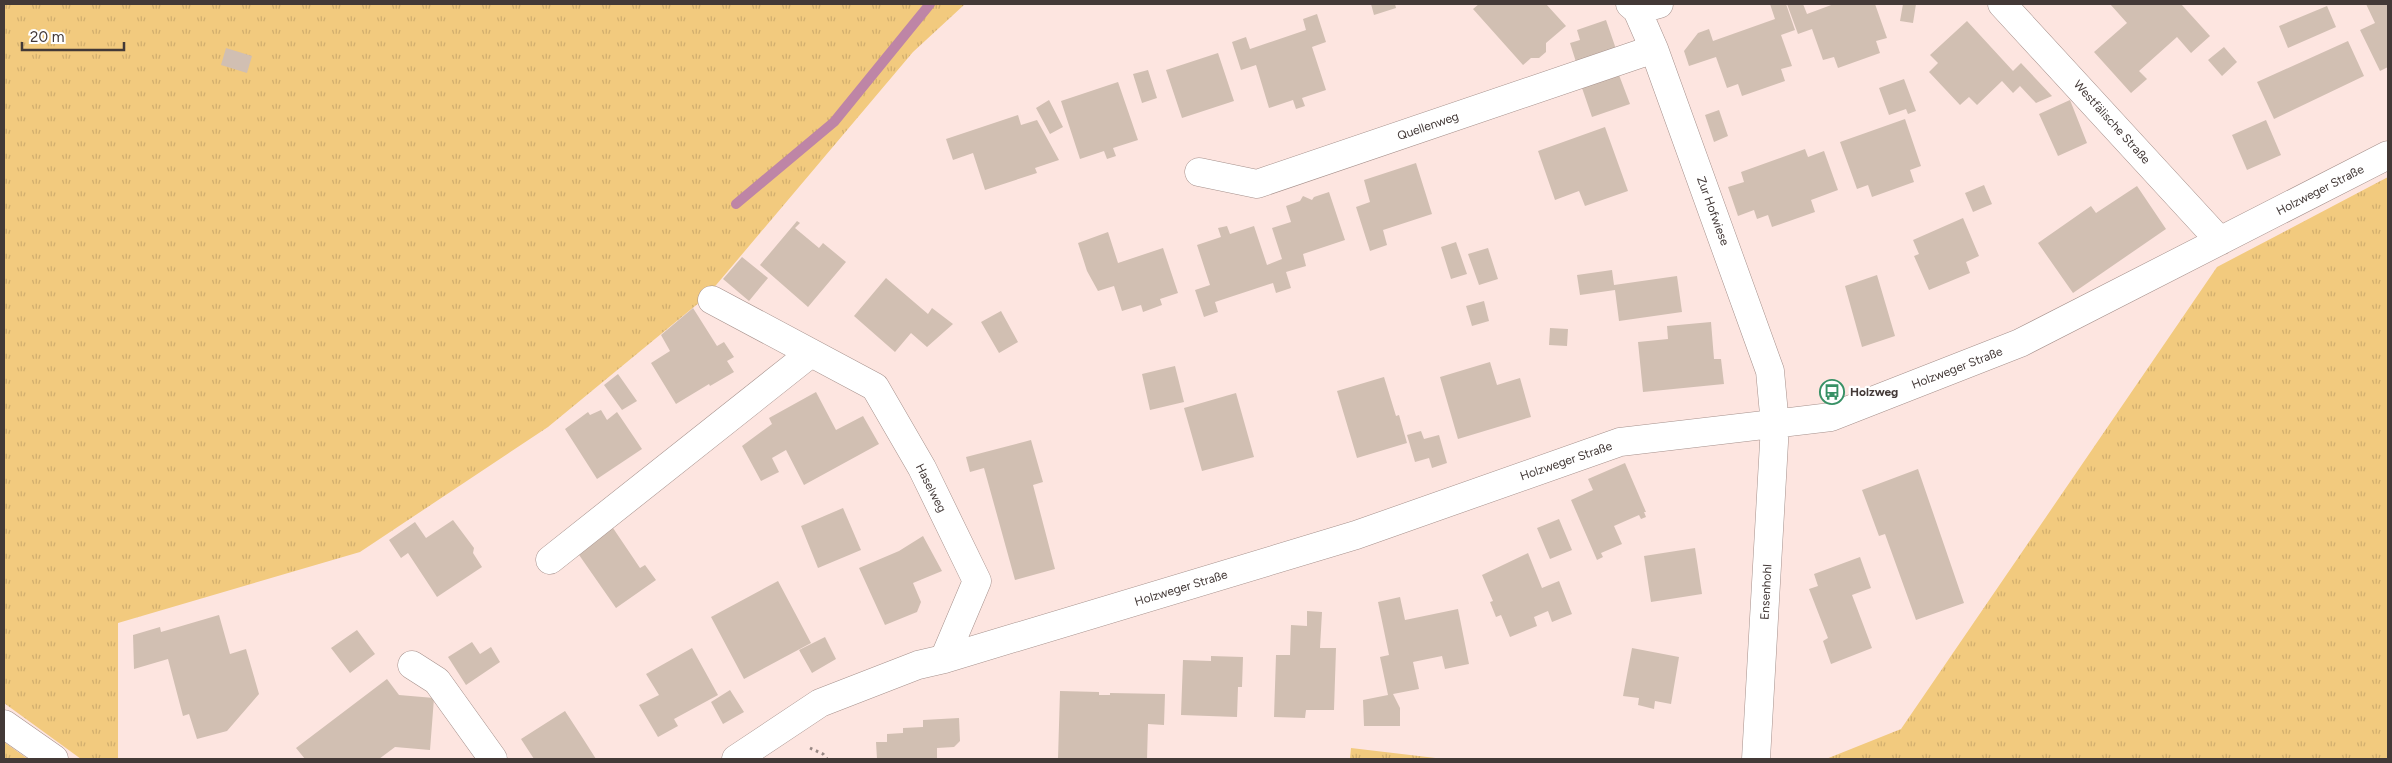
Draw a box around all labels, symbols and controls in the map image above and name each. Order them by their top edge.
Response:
scale bar [22,20,125,52]
text: 20 m [30,28,64,46]
street label: Westfälische Straße [2071,77,2153,167]
street label: Quellenweg [1396,109,1460,143]
street label: Holzweger Straße [2274,162,2366,218]
street label: Zur Hofwiese [1694,174,1732,248]
street label: Holzweger Straße [1910,344,2005,392]
bus stop icon: Holzweg [1819,379,1845,405]
place label: Holzweg [1850,385,1898,399]
street label: Holzweger Straße [1518,439,1614,483]
street label: Haselweg [913,461,949,515]
street label: Ensenhohl [1758,564,1774,620]
street label: Holzweger Straße [1133,567,1230,609]

